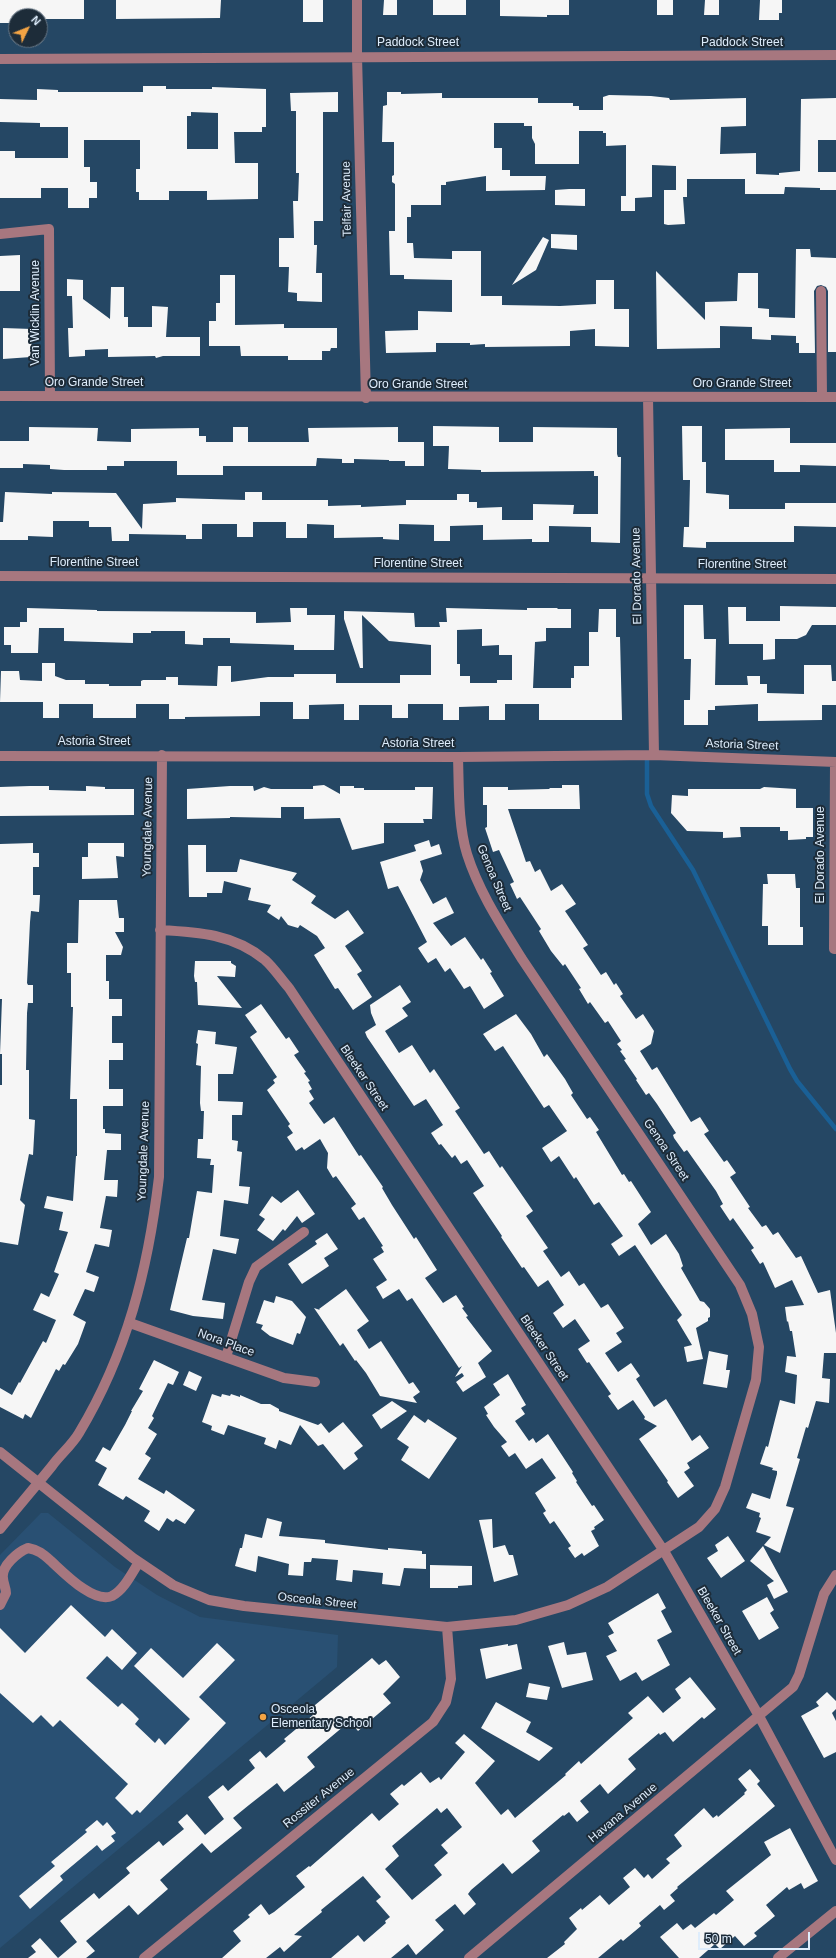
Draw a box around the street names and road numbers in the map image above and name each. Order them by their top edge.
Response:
street label: Paddock Street [377,36,459,50]
street label: Paddock Street [701,36,783,50]
street label: Telfair Avenue [339,161,355,237]
street label: Van Wicklin Avenue [29,260,43,366]
street label: Oro Grande Street [45,376,143,390]
street label: Oro Grande Street [693,377,791,391]
street label: Oro Grande Street [369,378,467,392]
street label: El Dorado Avenue [629,527,645,625]
street label: Florentine Street [50,556,138,570]
street label: Florentine Street [374,557,462,571]
street label: Florentine Street [698,558,786,572]
street label: Astoria Street [58,735,130,749]
street label: Astoria Street [382,737,454,751]
street label: Astoria Street [705,737,779,753]
street label: Youngdale Avenue [140,777,156,877]
street label: El Dorado Avenue [814,806,828,904]
street label: Genoa Street [473,842,515,914]
street label: Bleeker Street [337,1042,391,1114]
street label: Youngdale Avenue [135,1101,153,1201]
street label: Genoa Street [640,1116,692,1184]
street label: Bleeker Street [517,1312,571,1384]
street label: Nora Place [196,1326,256,1360]
street label: Bleeker Street [694,1584,744,1658]
street label: Osceola Street [277,1590,357,1612]
street label: Rossiter Avenue [280,1765,358,1831]
street label: Havana Avenue [586,1780,660,1846]

